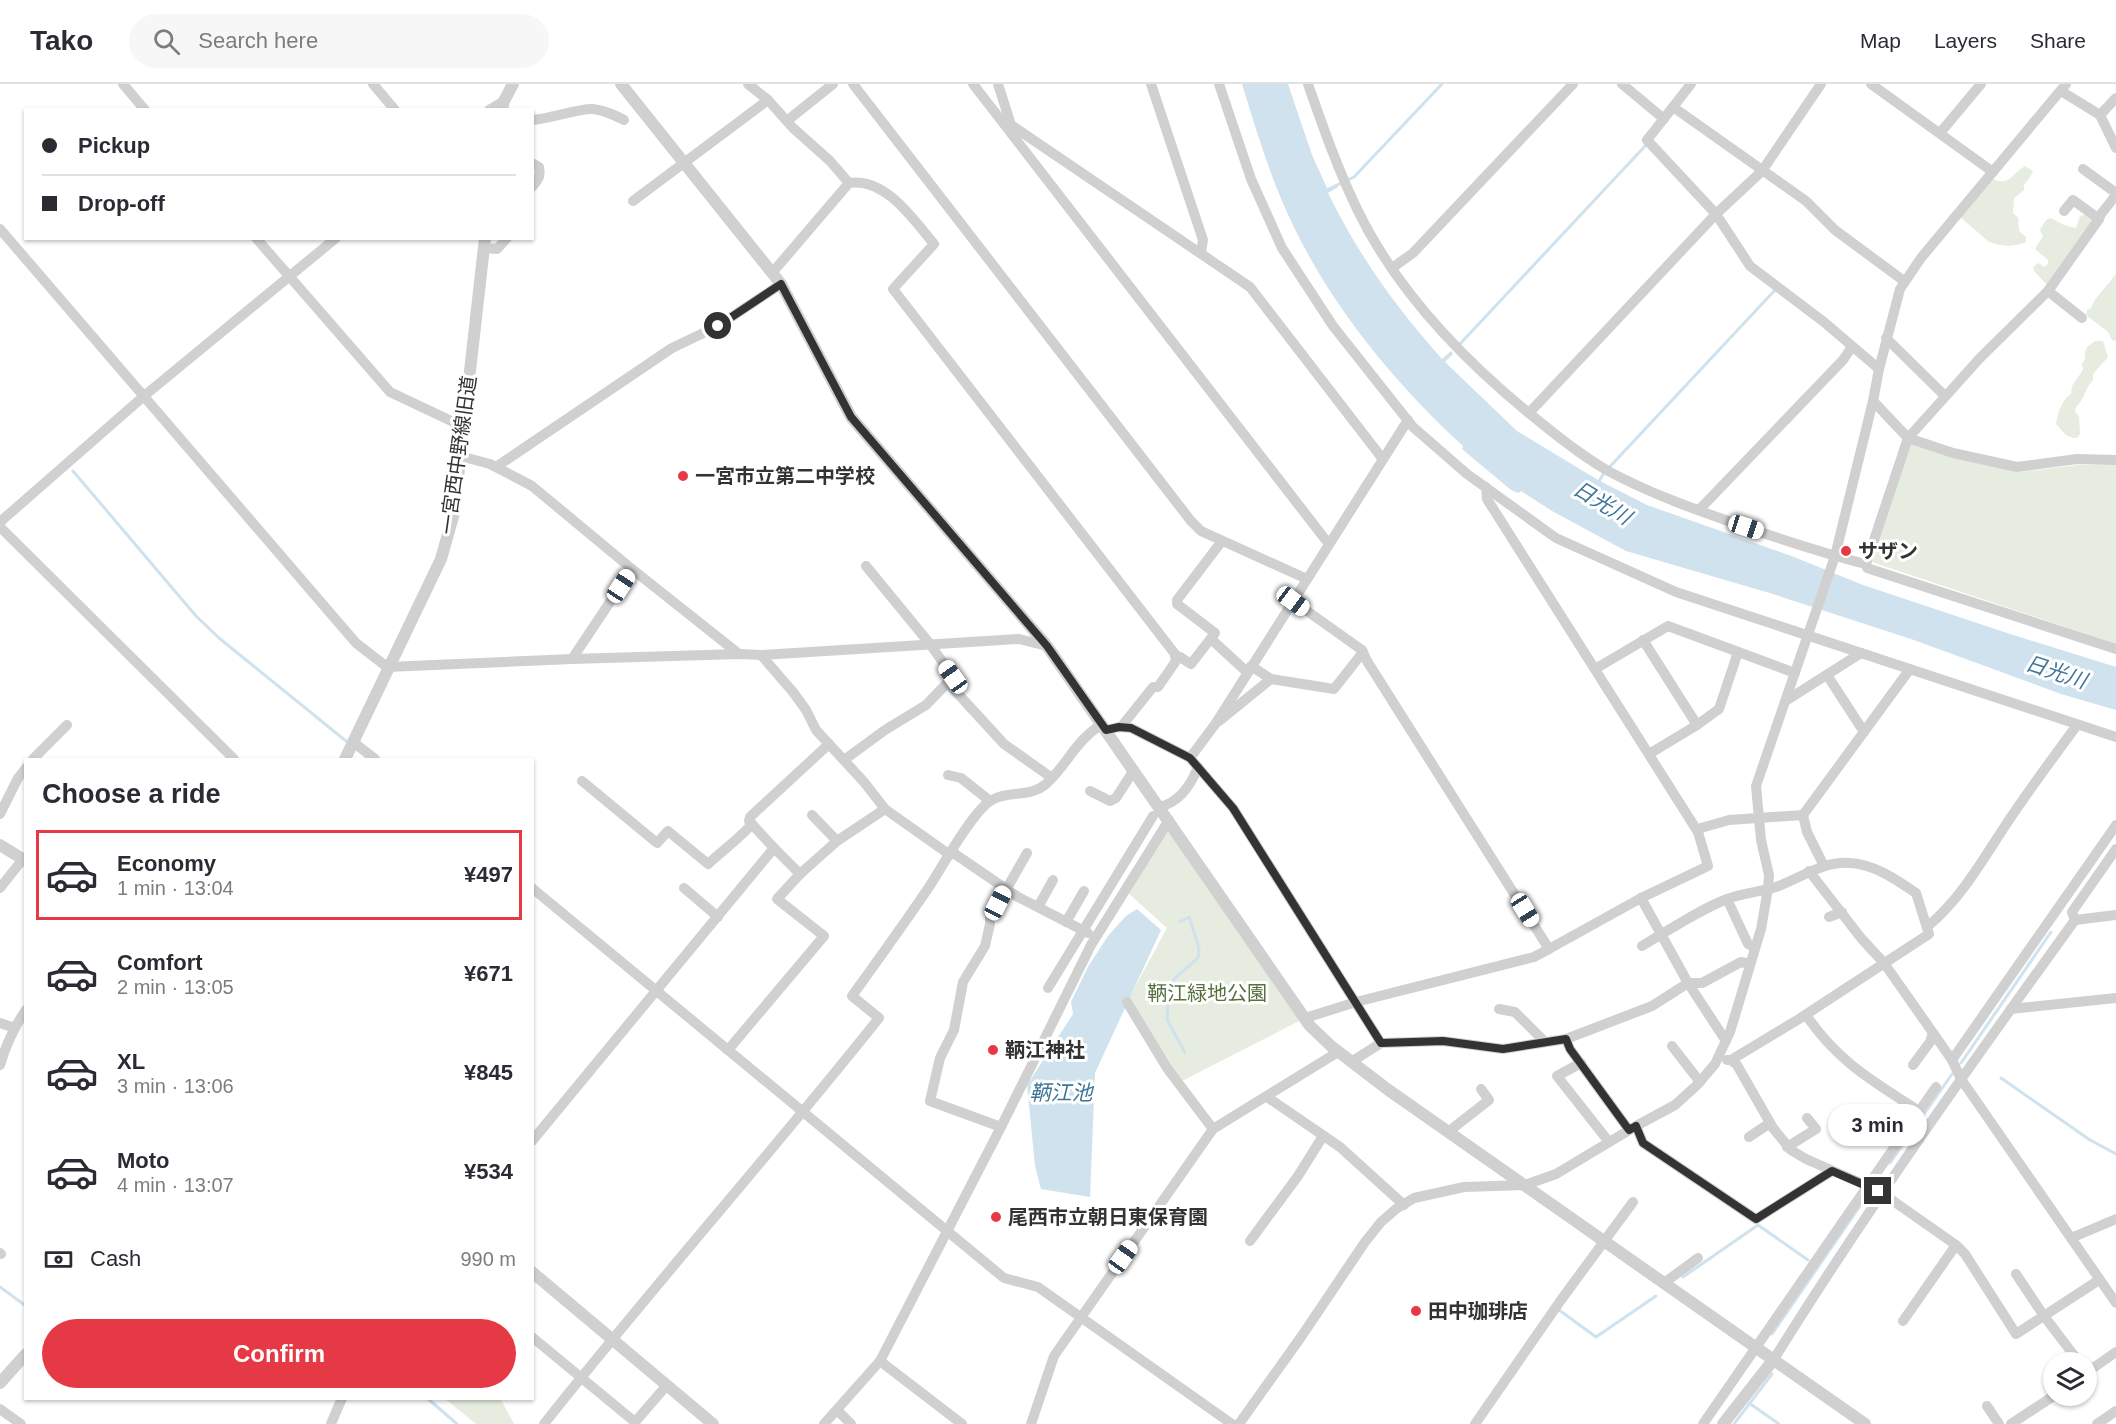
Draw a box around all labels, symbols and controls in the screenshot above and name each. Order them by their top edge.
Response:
search box [129,14,549,68]
text: Tako [30,25,93,56]
icon: search [150,25,183,58]
text: Search here [198,28,318,53]
text: Map [1860,29,1901,52]
text: Layers [1934,29,1997,52]
text: Share [2030,29,2086,52]
text: Pickup [78,133,150,158]
text: Drop-off [78,191,165,216]
route start [704,312,731,339]
street label: 一宮西中野線旧道 [436,374,480,536]
place label: 一宮市立第二中学校 [695,465,875,487]
marker: 一宮市立第二中学校 [676,469,690,483]
water label: 日光川 [1569,476,1637,530]
car [1726,513,1766,541]
place label: サザン [1858,540,1918,562]
marker: サザン [1839,544,1853,558]
car [604,566,638,606]
car [1273,583,1313,619]
water label: 日光川 [2023,651,2092,693]
car [935,657,971,697]
text: Choose a ride [42,779,221,809]
icon: car [45,848,99,902]
text: Economy [117,851,216,876]
text: ¥497 [464,862,513,887]
text: 1 min · 13:04 [117,877,234,899]
car [982,883,1014,923]
car [1508,890,1542,930]
icon: car [45,947,99,1001]
text: Comfort [117,950,203,975]
text: ¥671 [464,961,513,986]
text: 2 min · 13:05 [117,976,234,998]
park label: 鞆江緑地公園 [1147,982,1267,1004]
place label: 鞆江神社 [1005,1039,1085,1061]
marker: 鞆江神社 [986,1043,1000,1057]
icon: car [45,1046,99,1100]
text: XL [117,1049,145,1074]
text: ¥845 [464,1060,513,1085]
text: 3 min · 13:06 [117,1075,234,1097]
water label: 鞆江池 [1030,1081,1094,1104]
callout: 3 min [1828,1104,1928,1146]
text: 3 min [1851,1114,1904,1136]
icon: car [45,1145,99,1199]
text: Moto [117,1148,170,1173]
text: ¥534 [464,1159,513,1184]
text: 4 min · 13:07 [117,1174,234,1196]
route end [1864,1177,1891,1204]
place label: 尾西市立朝日東保育園 [1008,1206,1208,1228]
marker: 尾西市立朝日東保育園 [989,1210,1003,1224]
car [1105,1237,1141,1277]
icon: cash [42,1243,75,1276]
text: Cash [90,1246,141,1271]
text: 990 m [460,1248,516,1270]
place label: 田中珈琲店 [1428,1300,1528,1322]
marker: 田中珈琲店 [1409,1304,1423,1318]
button: Confirm [42,1319,516,1388]
map controls [2043,1352,2097,1406]
button: layers [2043,1352,2097,1406]

